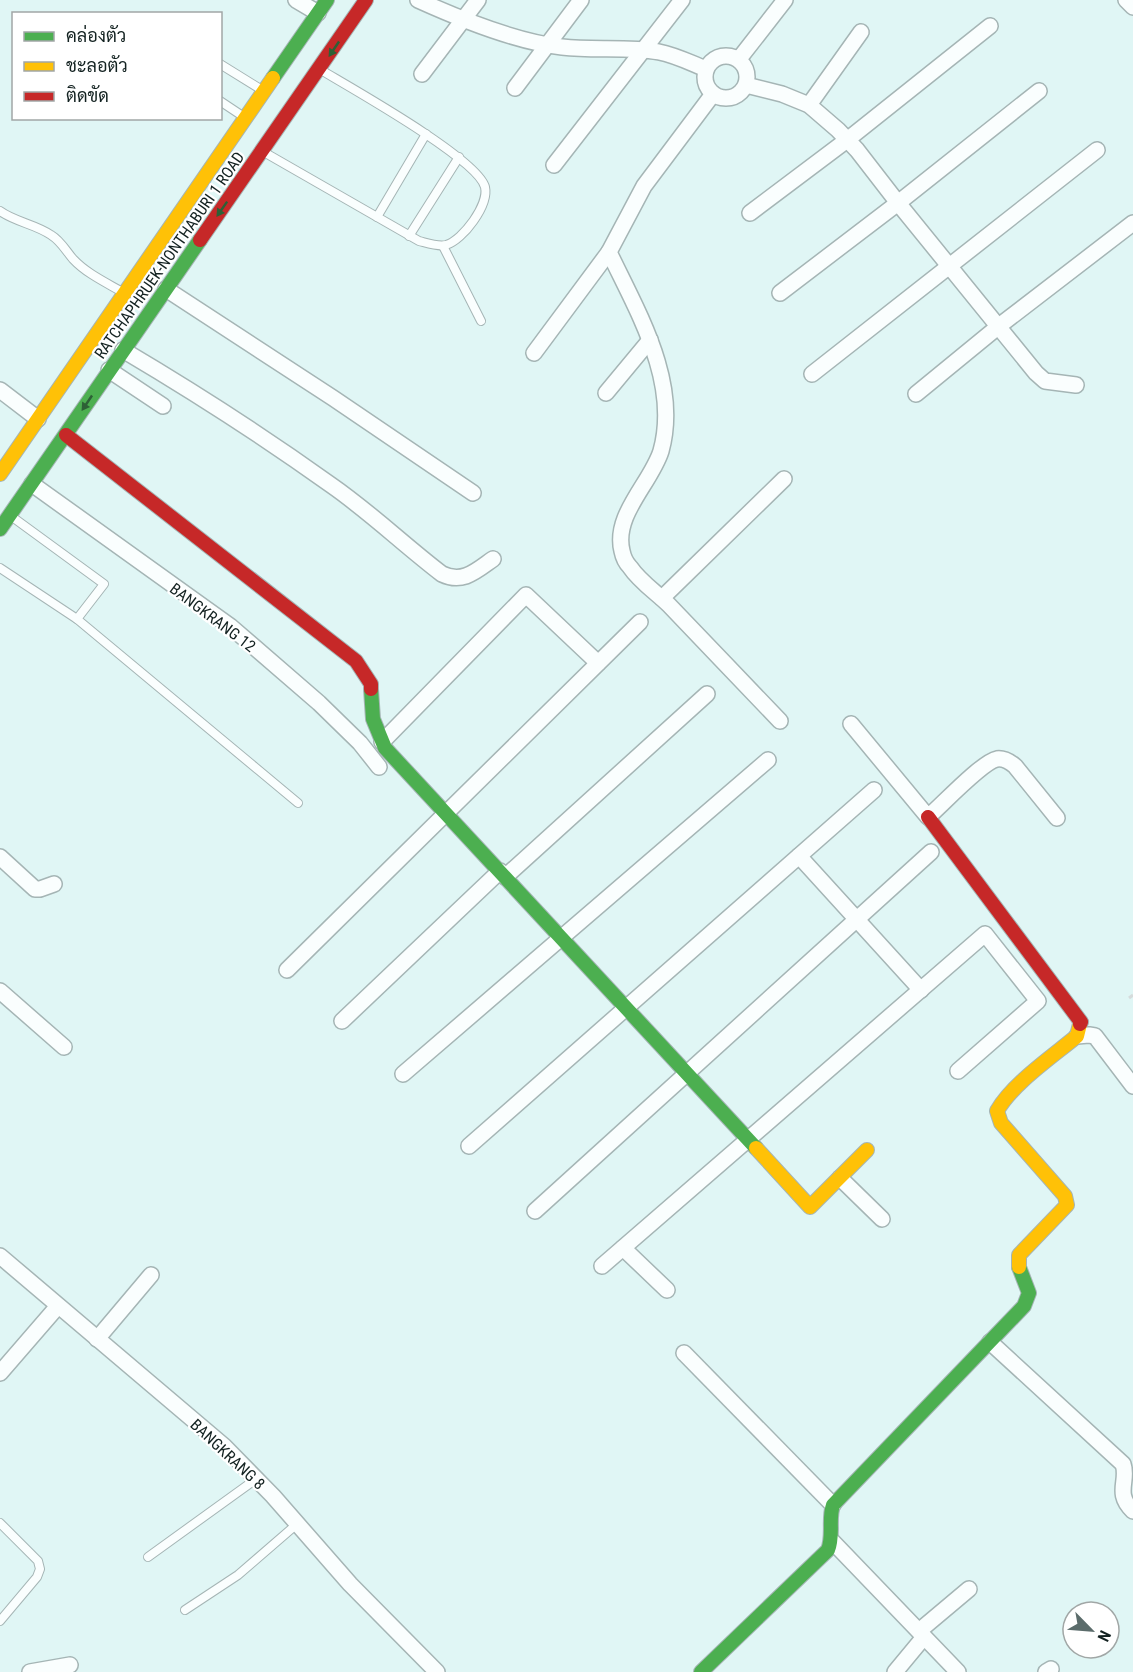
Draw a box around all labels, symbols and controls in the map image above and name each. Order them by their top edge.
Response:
legend [12,12,222,120]
text: คล่องตัว [66,24,126,46]
one-way arrow [328,40,340,56]
text: ชะลอตัว [66,55,128,76]
text: ติดขัด [66,85,109,106]
street label: RATCHAPHRUEK-NONTHABURI 1 ROAD [90,148,248,362]
one-way arrow [216,200,228,216]
one-way arrow [82,395,93,411]
street label: BANGKRANG 12 [166,579,259,656]
street label: BANGKRANG 8 [187,1415,269,1494]
north arrow [1061,1600,1121,1660]
text: N [1093,1628,1115,1645]

